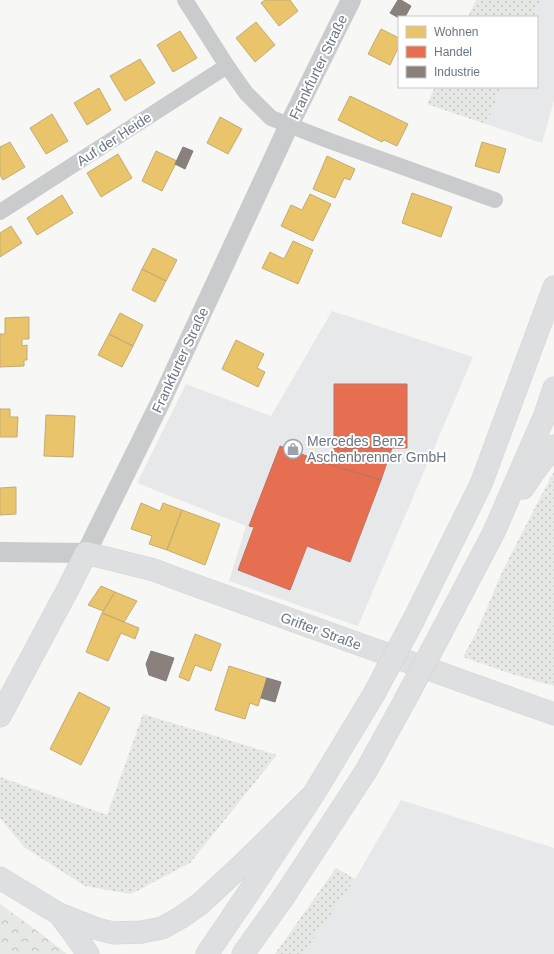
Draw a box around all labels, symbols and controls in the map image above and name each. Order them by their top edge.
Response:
street label: Frankfurter Straße [286,12,350,122]
legend [398,16,538,88]
text: Wohnen [434,25,478,39]
text: Handel [434,45,472,59]
text: Industrie [434,65,480,79]
street label: Auf der Heide [74,109,154,169]
street label: Frankfurter Straße [149,305,212,415]
place label: Mercedes Benz Aschenbrenner GmbH [307,433,446,465]
shop icon: Mercedes Benz Aschenbrenner GmbH [282,438,304,460]
street label: Grifter Straße [278,609,364,653]

